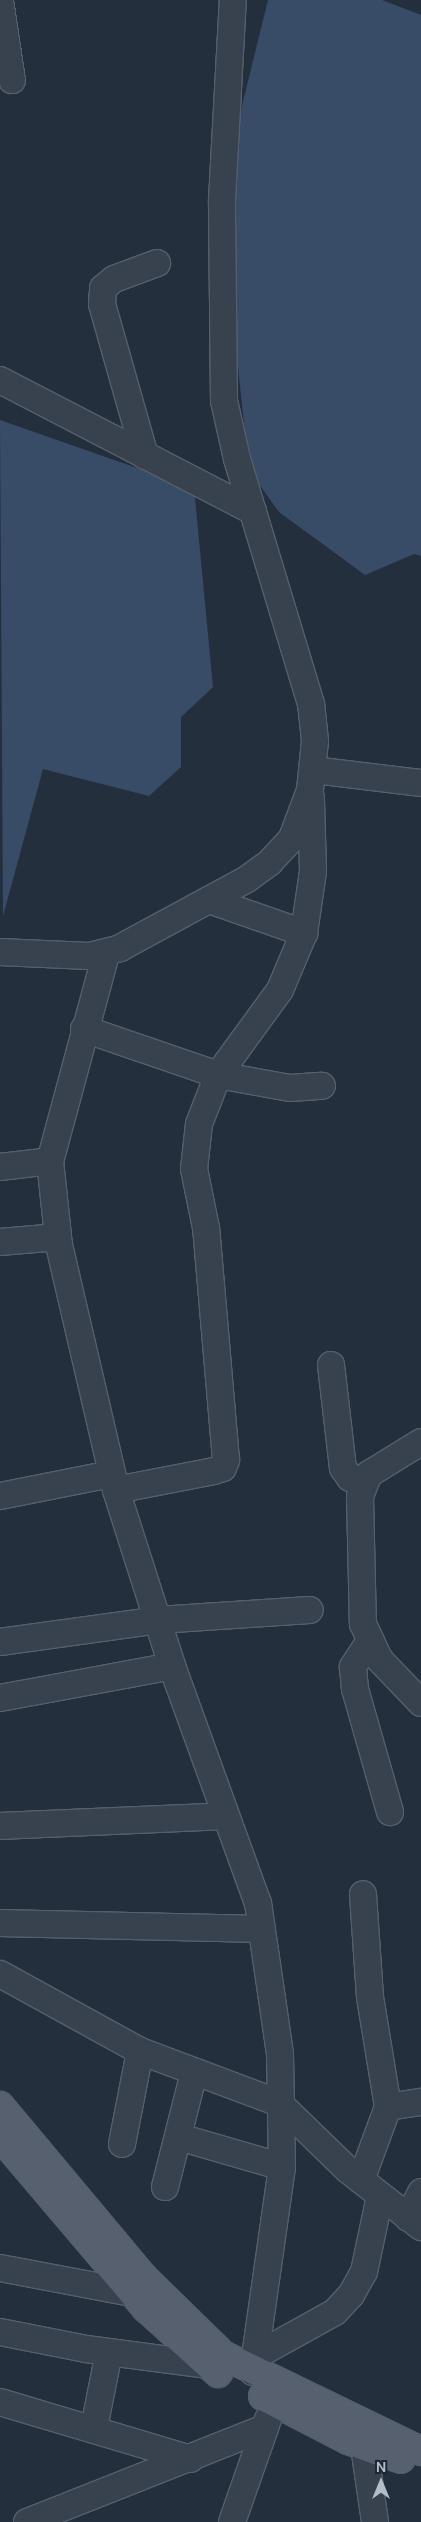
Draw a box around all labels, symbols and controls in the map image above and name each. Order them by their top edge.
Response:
north arrow [356,2457,406,2507]
text: N [376,2458,386,2476]

